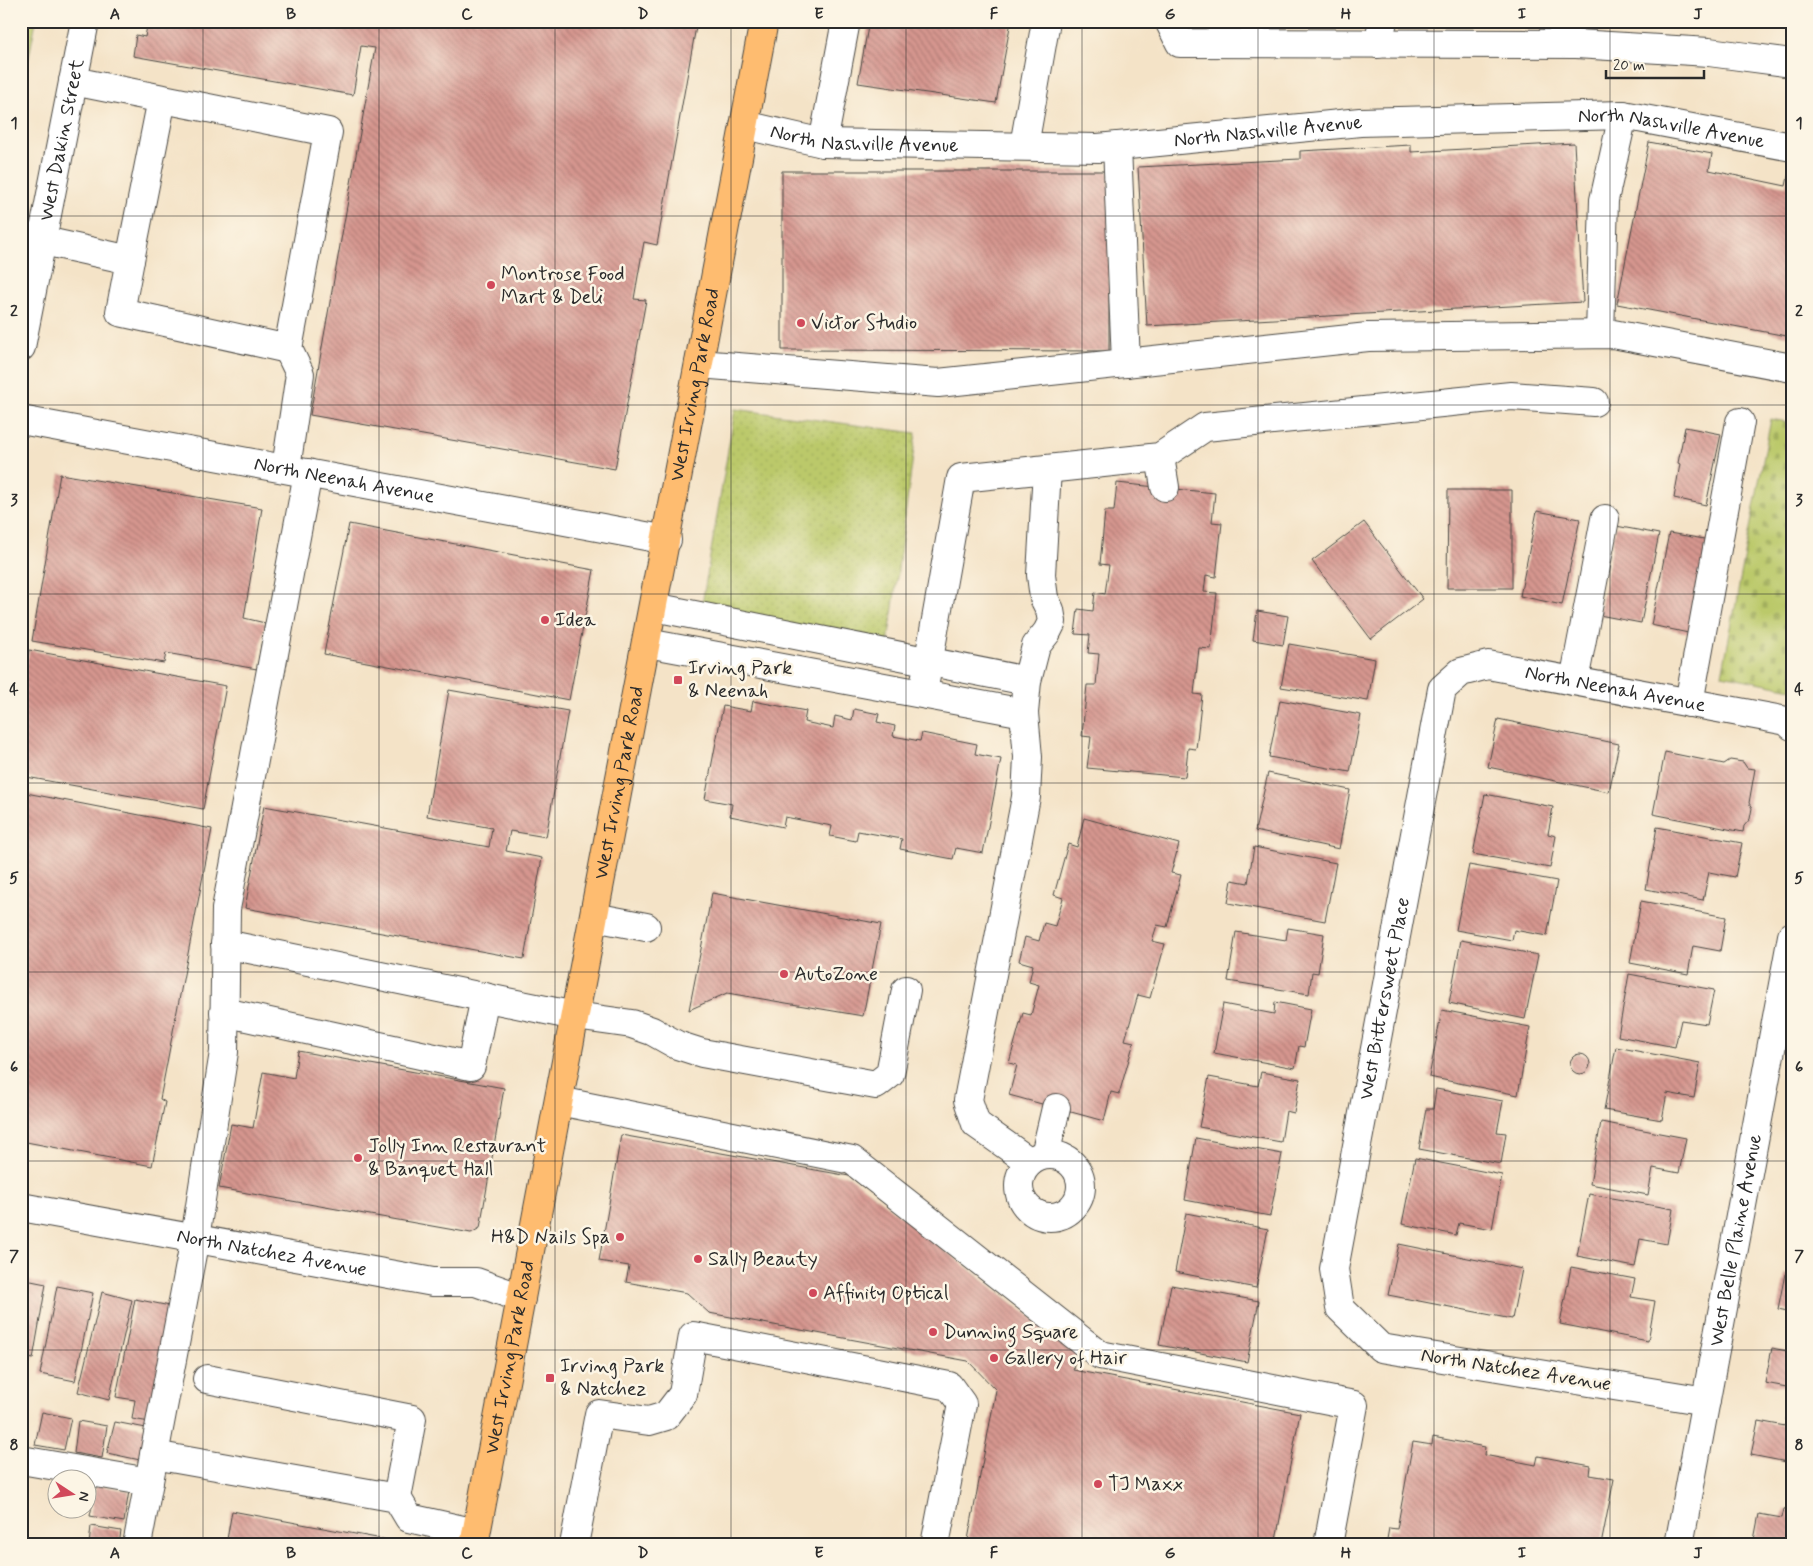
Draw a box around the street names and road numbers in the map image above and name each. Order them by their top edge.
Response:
street label: West Dakin Street [33,56,91,223]
street label: North Nashville Avenue [1578,101,1767,155]
street label: North Nashville Avenue [1173,108,1364,154]
street label: North Nashville Avenue [768,118,959,159]
street label: West Irving Park Road [663,286,726,484]
street label: North Neenah Avenue [252,450,437,510]
street label: North Neenah Avenue [1523,659,1708,719]
street label: West Irving Park Road [587,684,651,882]
street label: West Bittersweet Place [1352,895,1416,1102]
street label: West Belle Plaine Avenue [1703,1132,1769,1349]
street label: North Natchez Avenue [175,1222,369,1283]
street label: West Irving Park Road [478,1258,541,1456]
street label: North Natchez Avenue [1419,1342,1613,1398]

